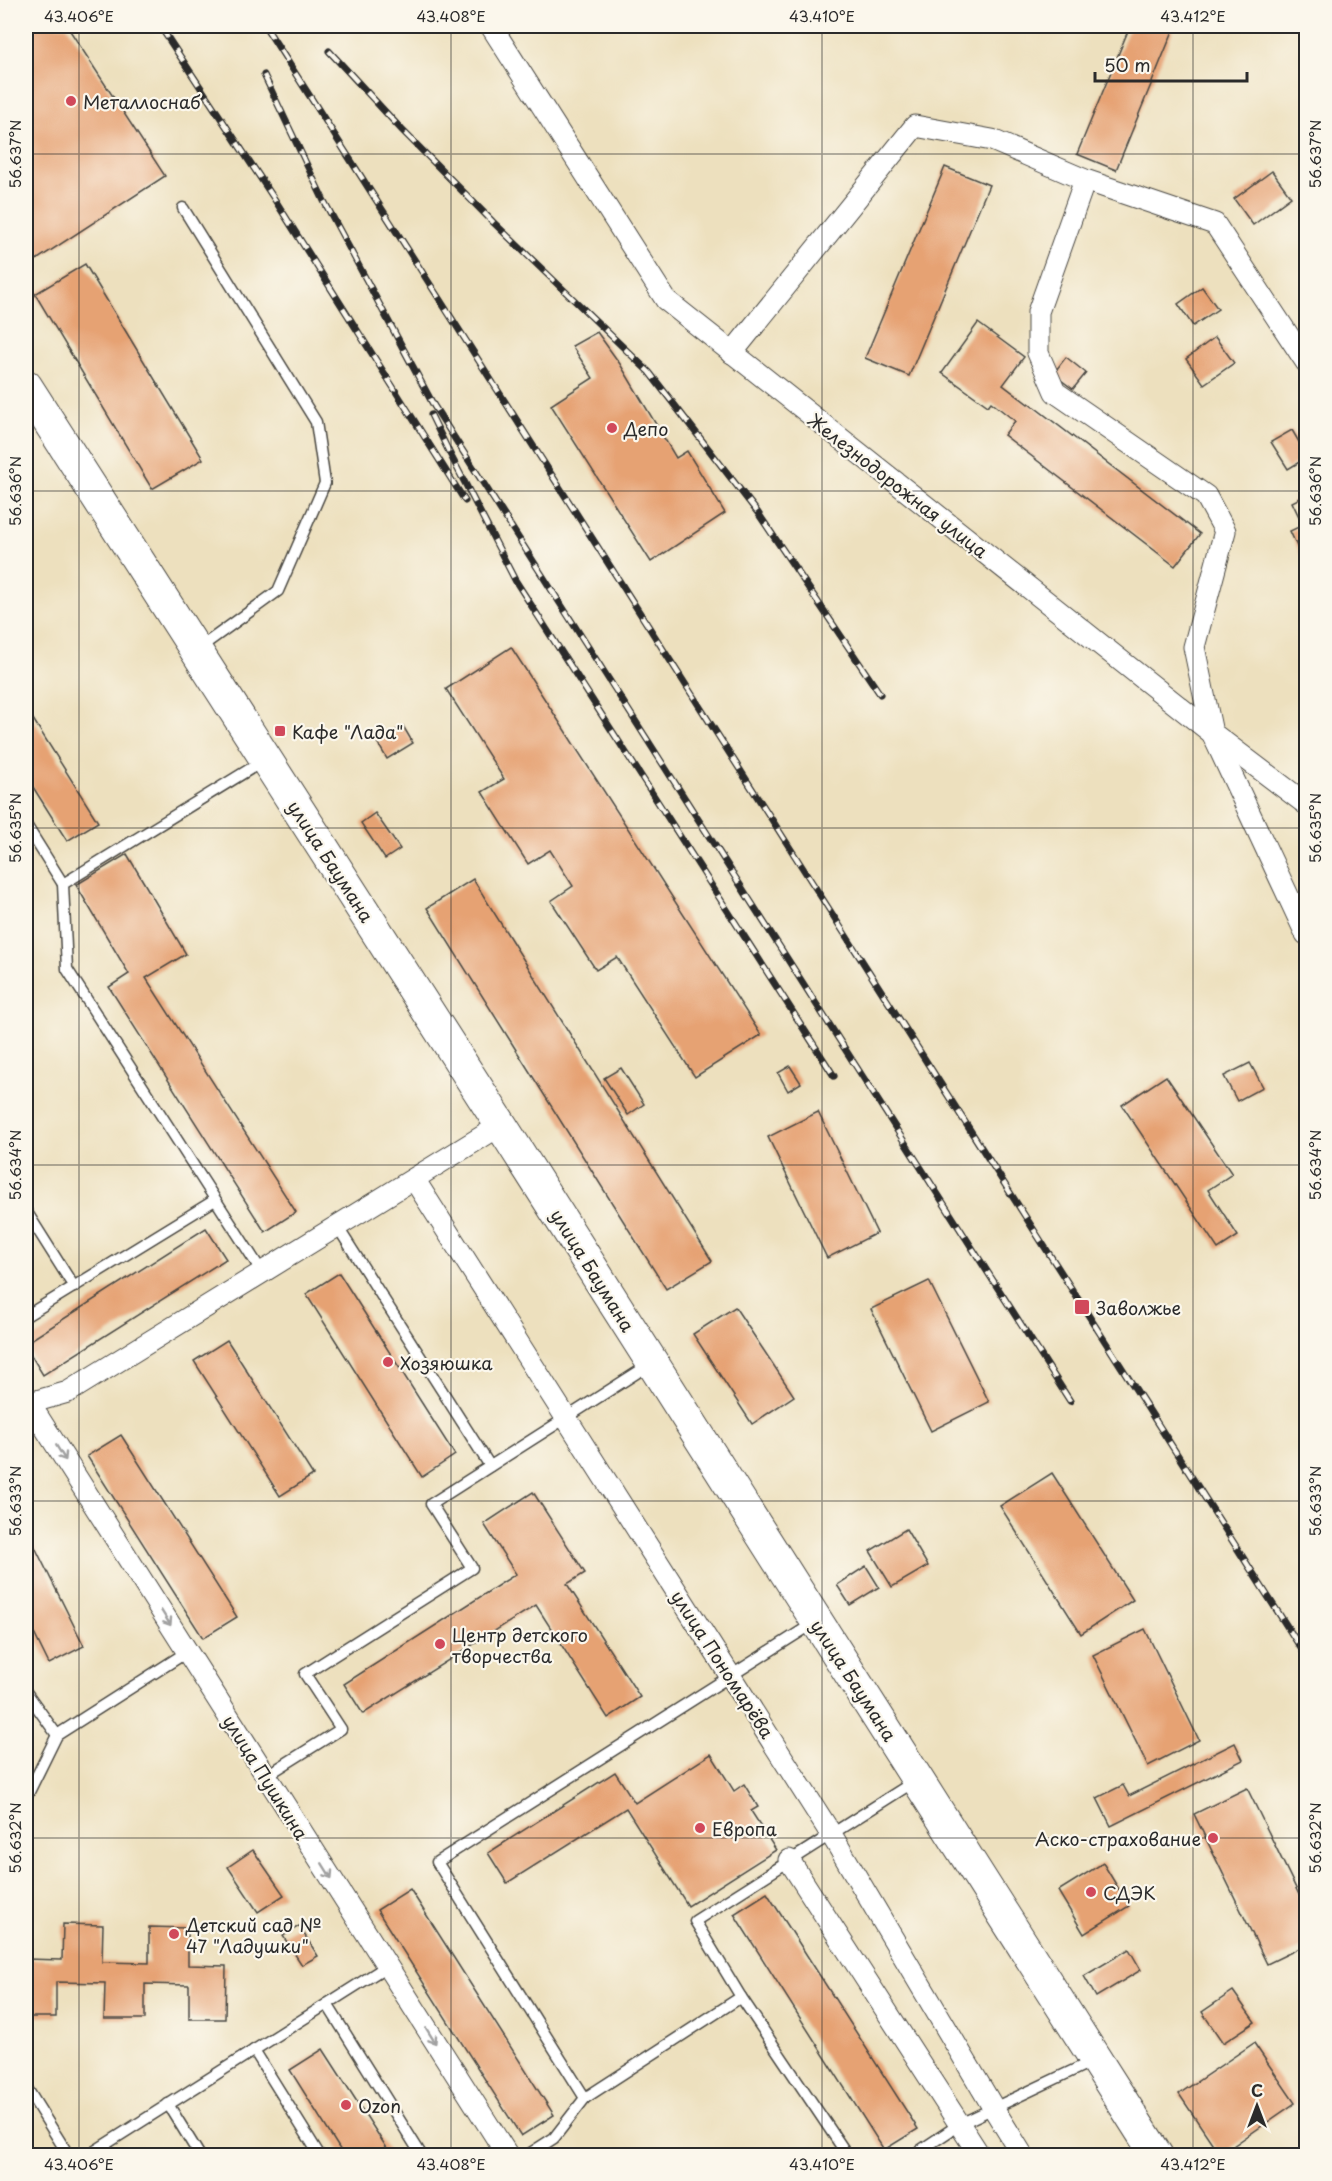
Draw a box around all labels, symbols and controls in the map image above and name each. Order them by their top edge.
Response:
text: 43.406°E [44,4,114,27]
text: 43.408°E [416,4,486,27]
text: 43.410°E [789,4,855,27]
text: 43.412°E [1160,4,1226,27]
scale bar [1095,45,1246,83]
text: 50 m [1104,51,1151,78]
place label: Металлоснаб [83,88,201,115]
marker: Металлоснаб [64,94,78,108]
text: 56.637°N [3,119,26,189]
text: 56.637°N [1303,119,1326,189]
street label: Железнодорожная улица [802,406,994,564]
place label: Депо [623,415,668,442]
marker: Депо [605,421,619,435]
text: 56.636°N [3,456,26,526]
text: 56.636°N [1303,456,1326,526]
place label: Кафе "Лада" [292,718,403,745]
marker: Кафе "Лада" [273,724,287,738]
text: 56.635°N [3,793,26,863]
text: 56.635°N [1303,793,1326,863]
street label: улица Баумана [281,795,381,928]
text: 56.634°N [3,1130,26,1200]
text: 56.634°N [1303,1130,1326,1200]
street label: улица Баумана [544,1203,642,1337]
place label: Заволжье [1096,1294,1181,1321]
marker: Заволжье [1073,1298,1091,1316]
place label: Хозяюшка [400,1349,493,1376]
marker: Хозяюшка [381,1355,395,1369]
one-way arrow [55,1445,67,1461]
text: 56.633°N [3,1466,26,1536]
text: 56.633°N [1303,1466,1326,1536]
street label: улица Пономарёва [665,1585,782,1744]
one-way arrow [160,1609,172,1626]
street label: улица Баумана [804,1614,904,1747]
place label: Центр детского творчества [452,1621,588,1669]
marker: Центр детского творчества [433,1637,447,1651]
street label: улица Пушкина [217,1709,316,1845]
text: 56.632°N [3,1802,26,1874]
text: 56.632°N [1303,1802,1326,1874]
place label: Европа [712,1815,777,1842]
marker: Европа [693,1821,707,1835]
place label: Аско-страхование [1035,1825,1201,1852]
marker: Аско-страхование [1206,1831,1220,1845]
one-way arrow [321,1862,333,1879]
place label: СДЭК [1103,1879,1156,1906]
marker: СДЭК [1084,1885,1098,1899]
place label: Детский сад № 47 "Ладушки" [185,1911,321,1959]
marker: Детский сад № 47 "Ладушки" [167,1927,181,1941]
one-way arrow [426,2027,438,2044]
north arrow [1227,2076,1287,2136]
text: С [1251,2078,1263,2102]
place label: Ozon [358,2092,401,2119]
marker: Ozon [339,2098,353,2112]
text: 43.406°E [44,2152,114,2175]
text: 43.408°E [416,2152,486,2175]
text: 43.410°E [789,2152,855,2175]
text: 43.412°E [1160,2152,1226,2175]

